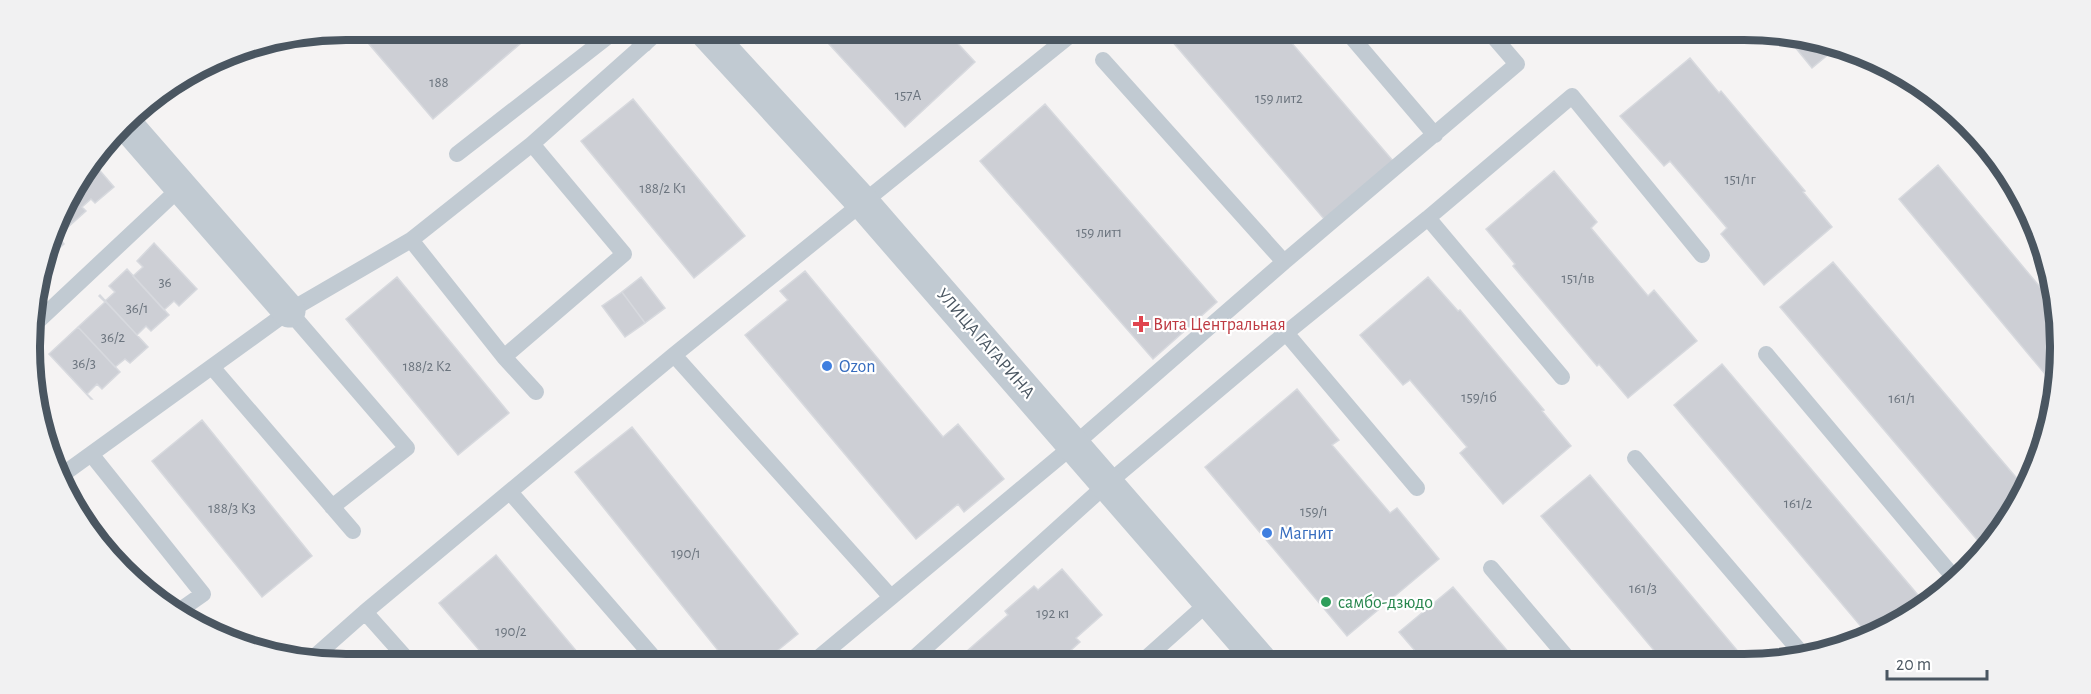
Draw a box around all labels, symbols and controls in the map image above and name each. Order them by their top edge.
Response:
house number: 188 [429,75,449,90]
house number: 157А [895,88,921,103]
house number: 159 лит2 [1255,91,1303,106]
house number: 151/1г [1724,172,1756,187]
house number: 188/2 К1 [640,181,686,196]
house number: 159 лит1 [1076,225,1122,240]
house number: 151/1в [1561,271,1595,286]
house number: 36 [158,275,172,290]
street label: УЛИЦА ГАГАРИНА [933,285,1038,402]
house number: 36/1 [126,301,148,316]
place label: Вита Центральная [1153,316,1286,334]
marker: Вита Центральная [1134,317,1148,331]
house number: 36/2 [101,330,125,345]
house number: 36/3 [72,356,96,371]
place label: Ozon [839,358,876,376]
house number: 188/2 К2 [403,359,451,374]
marker: Ozon [820,359,834,373]
house number: 159/1б [1461,390,1497,405]
house number: 161/1 [1889,391,1915,406]
house number: 161/2 [1784,496,1812,511]
house number: 188/3 К3 [208,501,256,516]
house number: 159/1 [1300,504,1328,519]
place label: Магнит [1279,525,1334,543]
marker: Магнит [1260,526,1274,540]
house number: 190/1 [671,546,701,561]
house number: 161/3 [1629,581,1657,596]
place label: самбо-дзюдо [1338,593,1433,612]
marker: самбо-дзюдо [1319,595,1333,609]
house number: 192 к1 [1036,606,1070,621]
house number: 190/2 [495,624,527,639]
scale bar [1887,643,1988,681]
text: 20 m [1896,656,1931,674]

